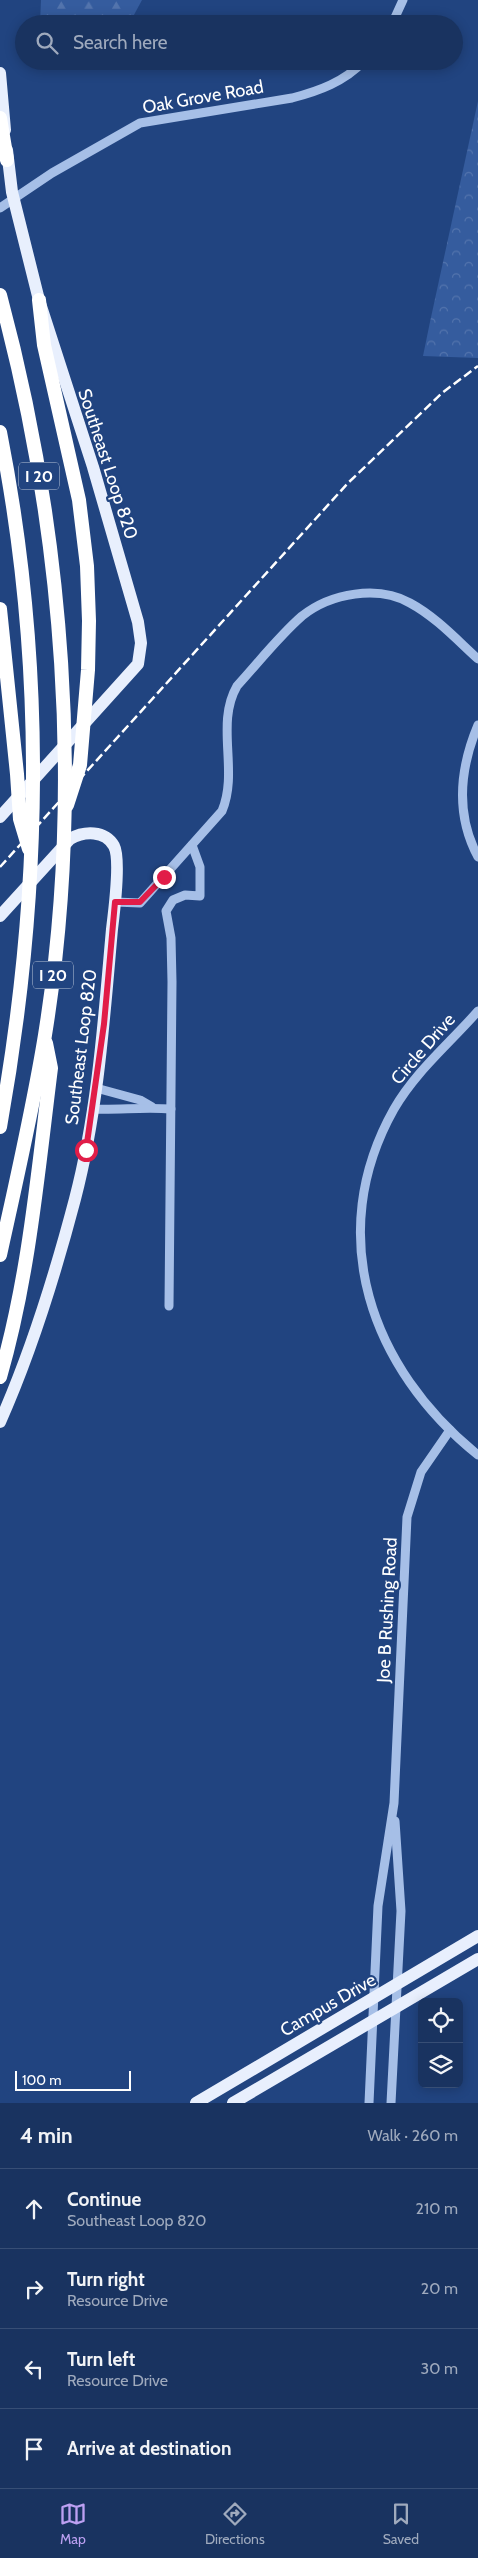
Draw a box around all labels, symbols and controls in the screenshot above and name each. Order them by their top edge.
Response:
search box [15,15,463,70]
icon: search [33,29,61,57]
text: Search here [73,31,167,54]
street label: Oak Grove Road [141,76,265,118]
street label: Southeast Loop 820 [73,386,143,542]
road number: I 20 [19,462,59,490]
route end [153,866,176,889]
road number: I 20 [33,962,73,988]
street label: Southeast Loop 820 [61,968,101,1126]
street label: Circle Drive [386,1009,460,1089]
route start [75,1139,98,1162]
street label: Joe B Rushing Road [372,1537,402,1684]
street label: Campus Drive [276,1969,380,2041]
map controls [418,1998,463,2088]
button: locate [418,1998,463,2043]
button: layers [418,2043,463,2088]
scale bar [15,2068,131,2091]
text: 100 m [22,2071,62,2089]
text: 4 min [20,2123,73,2148]
text: Walk · 260 m [368,2126,458,2145]
text: Continue [67,2188,141,2211]
icon: ahead [20,2195,48,2223]
text: 210 m [416,2199,458,2218]
text: Southeast Loop 820 [67,2211,206,2230]
text: Turn right [67,2268,145,2291]
icon: right [20,2275,48,2303]
text: 20 m [421,2279,458,2298]
text: Resource Drive [67,2291,168,2310]
text: Turn left [67,2348,135,2371]
icon: left [20,2355,48,2383]
text: 30 m [421,2359,458,2378]
text: Resource Drive [67,2371,168,2390]
icon: arrive [20,2435,48,2463]
text: Arrive at destination [67,2437,231,2460]
tab: Map [59,2500,87,2548]
tab: Directions [205,2500,265,2548]
tab: Saved [383,2500,419,2548]

